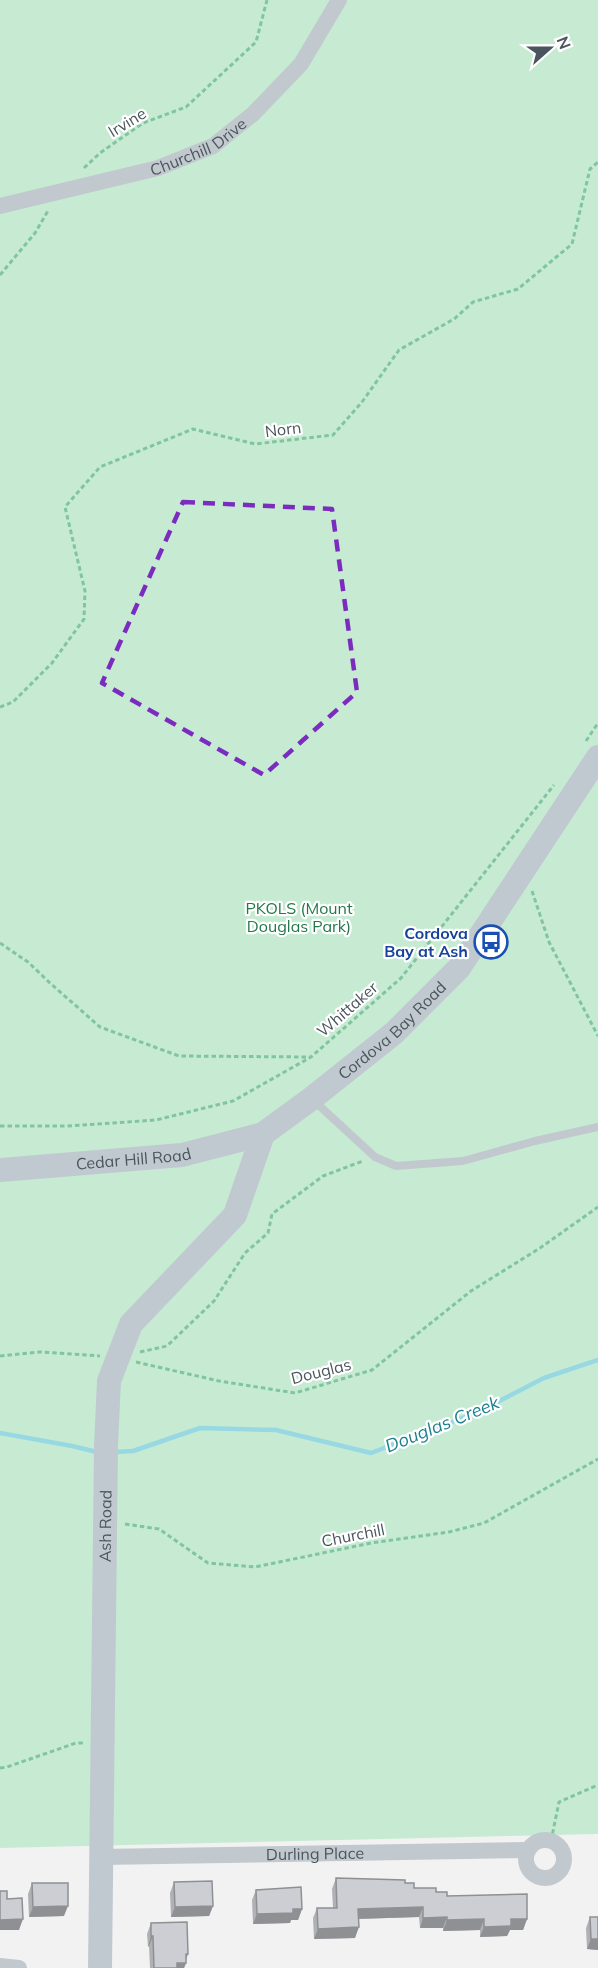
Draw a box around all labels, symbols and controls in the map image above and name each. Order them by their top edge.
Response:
north arrow [520,18,580,78]
text: N [553,33,576,52]
street label: Irvine [104,103,150,141]
street label: Churchill Drive [148,113,250,180]
street label: Norn [264,417,302,441]
park label: PKOLS (Mount Douglas Park) [245,898,353,936]
place label: Cordova Bay at Ash [384,923,468,961]
bus stop icon: Cordova Bay at Ash [473,924,509,960]
street label: Whittaker [312,977,382,1041]
street label: Cordova Bay Road [334,977,450,1084]
street label: Cedar Hill Road [75,1143,193,1174]
street label: Douglas [289,1354,353,1388]
water label: Douglas Creek [381,1390,503,1457]
street label: Ash Road [95,1490,115,1562]
street label: Churchill [320,1519,386,1551]
street label: Durling Place [266,1843,364,1864]

